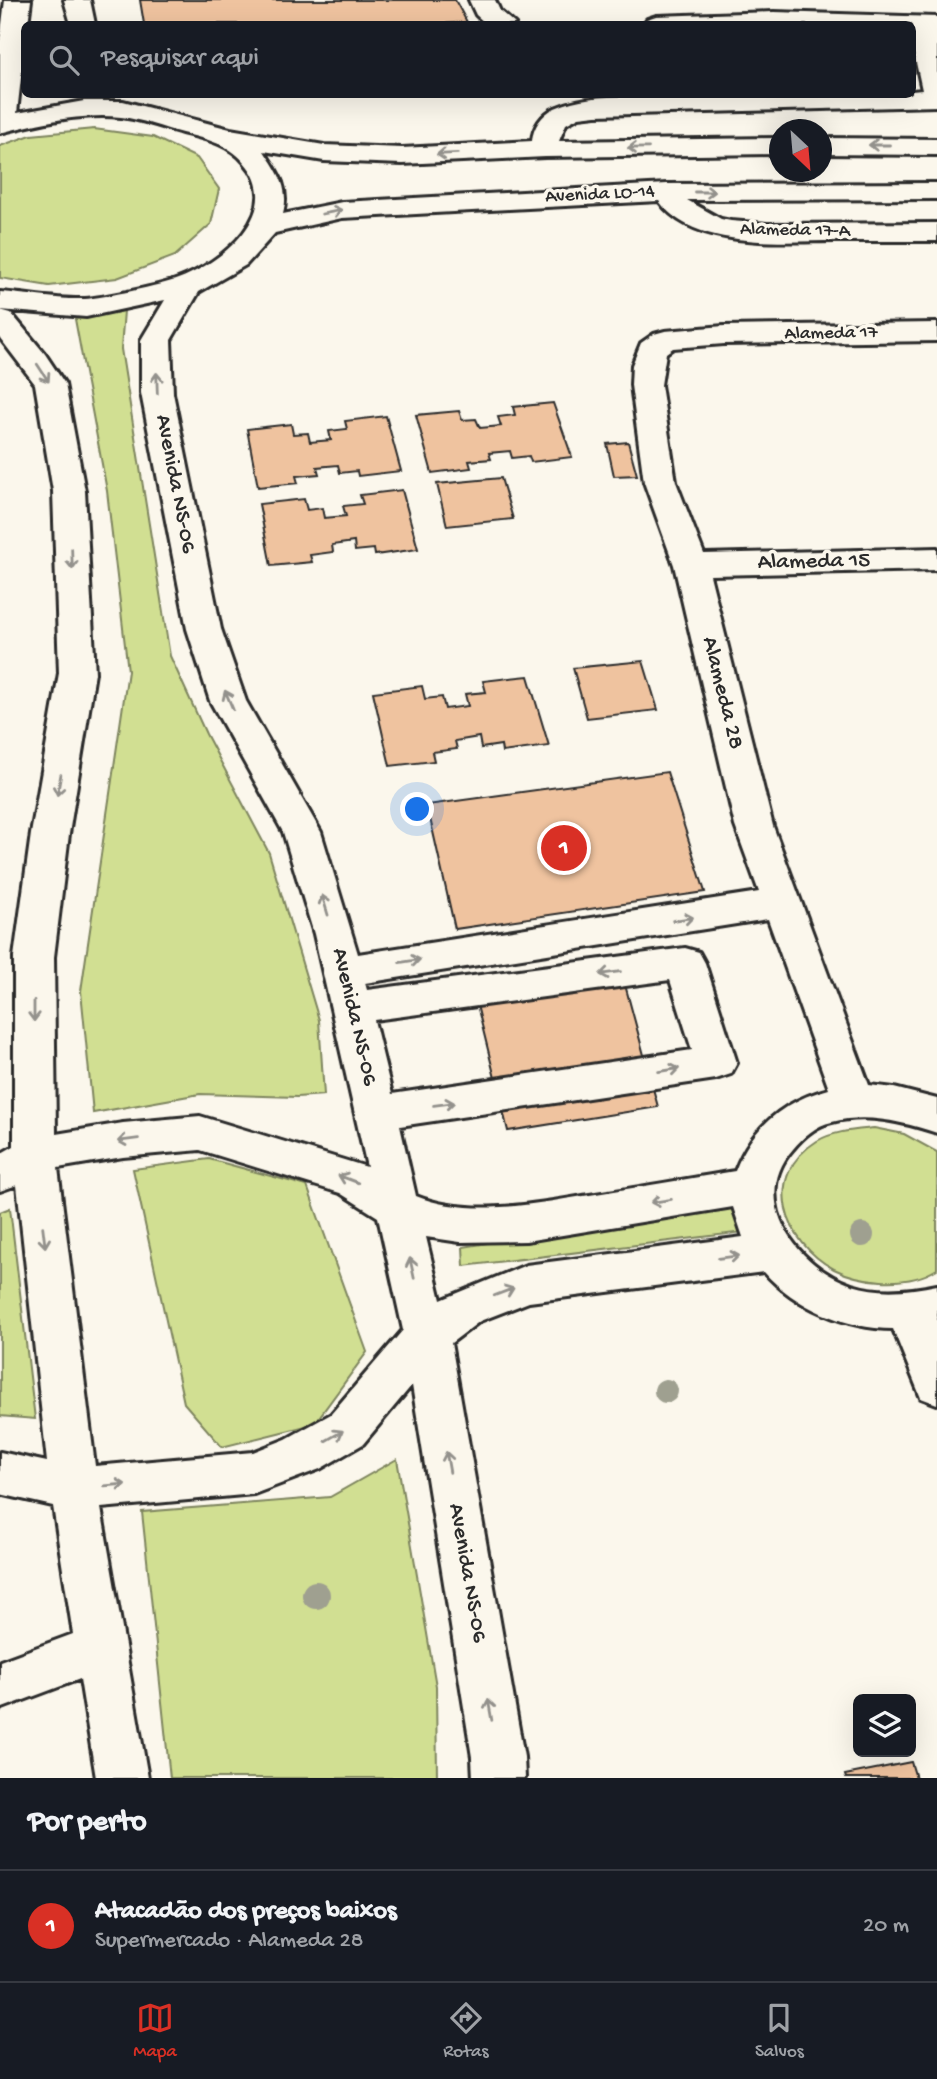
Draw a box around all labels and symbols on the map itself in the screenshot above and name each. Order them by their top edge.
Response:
north arrow [769,119,832,182]
one-way arrow [868,138,891,152]
one-way arrow [627,141,650,155]
one-way arrow [435,147,458,160]
street label: Avenida LO-14 [545,181,655,209]
one-way arrow [694,185,717,199]
one-way arrow [320,205,343,219]
street label: Alameda 17-A [740,219,852,243]
street label: Alameda 17 [784,322,879,346]
one-way arrow [36,362,50,382]
one-way arrow [150,372,164,395]
street label: Avenida NS-06 [148,412,202,556]
one-way arrow [66,547,79,570]
street label: Alameda 15 [757,548,871,576]
street label: Alameda 28 [695,634,749,752]
one-way arrow [222,689,235,711]
one-way arrow [52,773,65,796]
your location [400,792,434,826]
pin: 1 [541,822,587,874]
one-way arrow [317,894,330,916]
one-way arrow [671,912,694,925]
street label: Avenida NS-06 [325,945,383,1089]
one-way arrow [398,954,421,967]
one-way arrow [599,966,621,979]
one-way arrow [27,999,41,1022]
one-way arrow [657,1063,680,1076]
one-way arrow [432,1097,455,1110]
one-way arrow [117,1134,140,1147]
one-way arrow [338,1172,359,1185]
one-way arrow [650,1195,673,1208]
one-way arrow [38,1226,51,1248]
one-way arrow [717,1251,740,1264]
one-way arrow [405,1258,418,1280]
one-way arrow [493,1284,515,1297]
one-way arrow [324,1429,344,1443]
one-way arrow [441,1451,454,1474]
one-way arrow [104,1478,126,1491]
street label: Avenida NS-06 [441,1501,493,1645]
one-way arrow [483,1700,496,1722]

